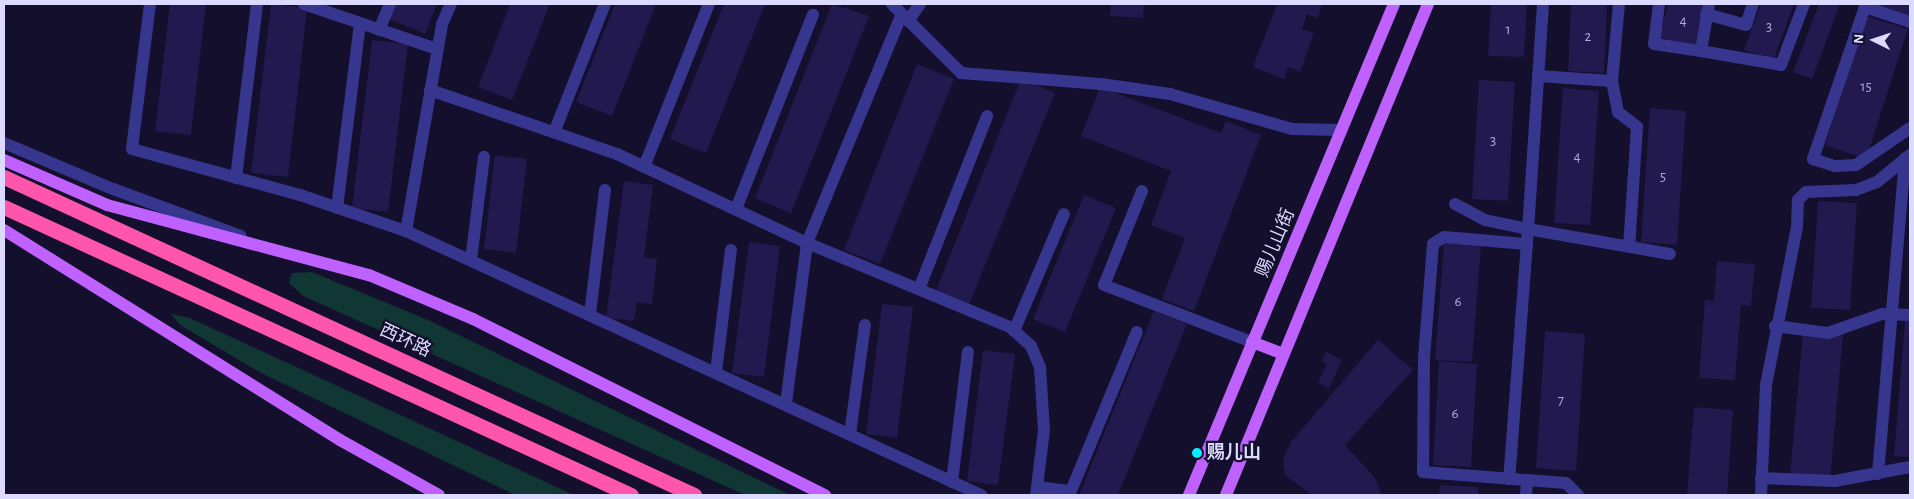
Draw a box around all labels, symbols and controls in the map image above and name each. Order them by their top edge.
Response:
house number: 4 [1679,12,1687,30]
north arrow [1849,15,1899,65]
house number: 3 [1766,18,1772,36]
house number: 1 [1505,21,1511,39]
house number: 2 [1585,28,1591,46]
text: N [1852,34,1866,44]
house number: 15 [1860,78,1872,96]
house number: 3 [1490,132,1496,150]
house number: 4 [1573,148,1581,166]
house number: 5 [1660,168,1666,186]
street label: 赐儿山街 [1252,206,1300,280]
house number: 6 [1454,293,1462,311]
street label: 西环路 [376,320,434,362]
house number: 7 [1558,392,1564,410]
house number: 6 [1451,405,1459,423]
place label: 赐儿山 [1207,442,1261,464]
marker: 赐儿山 [1191,447,1203,459]

